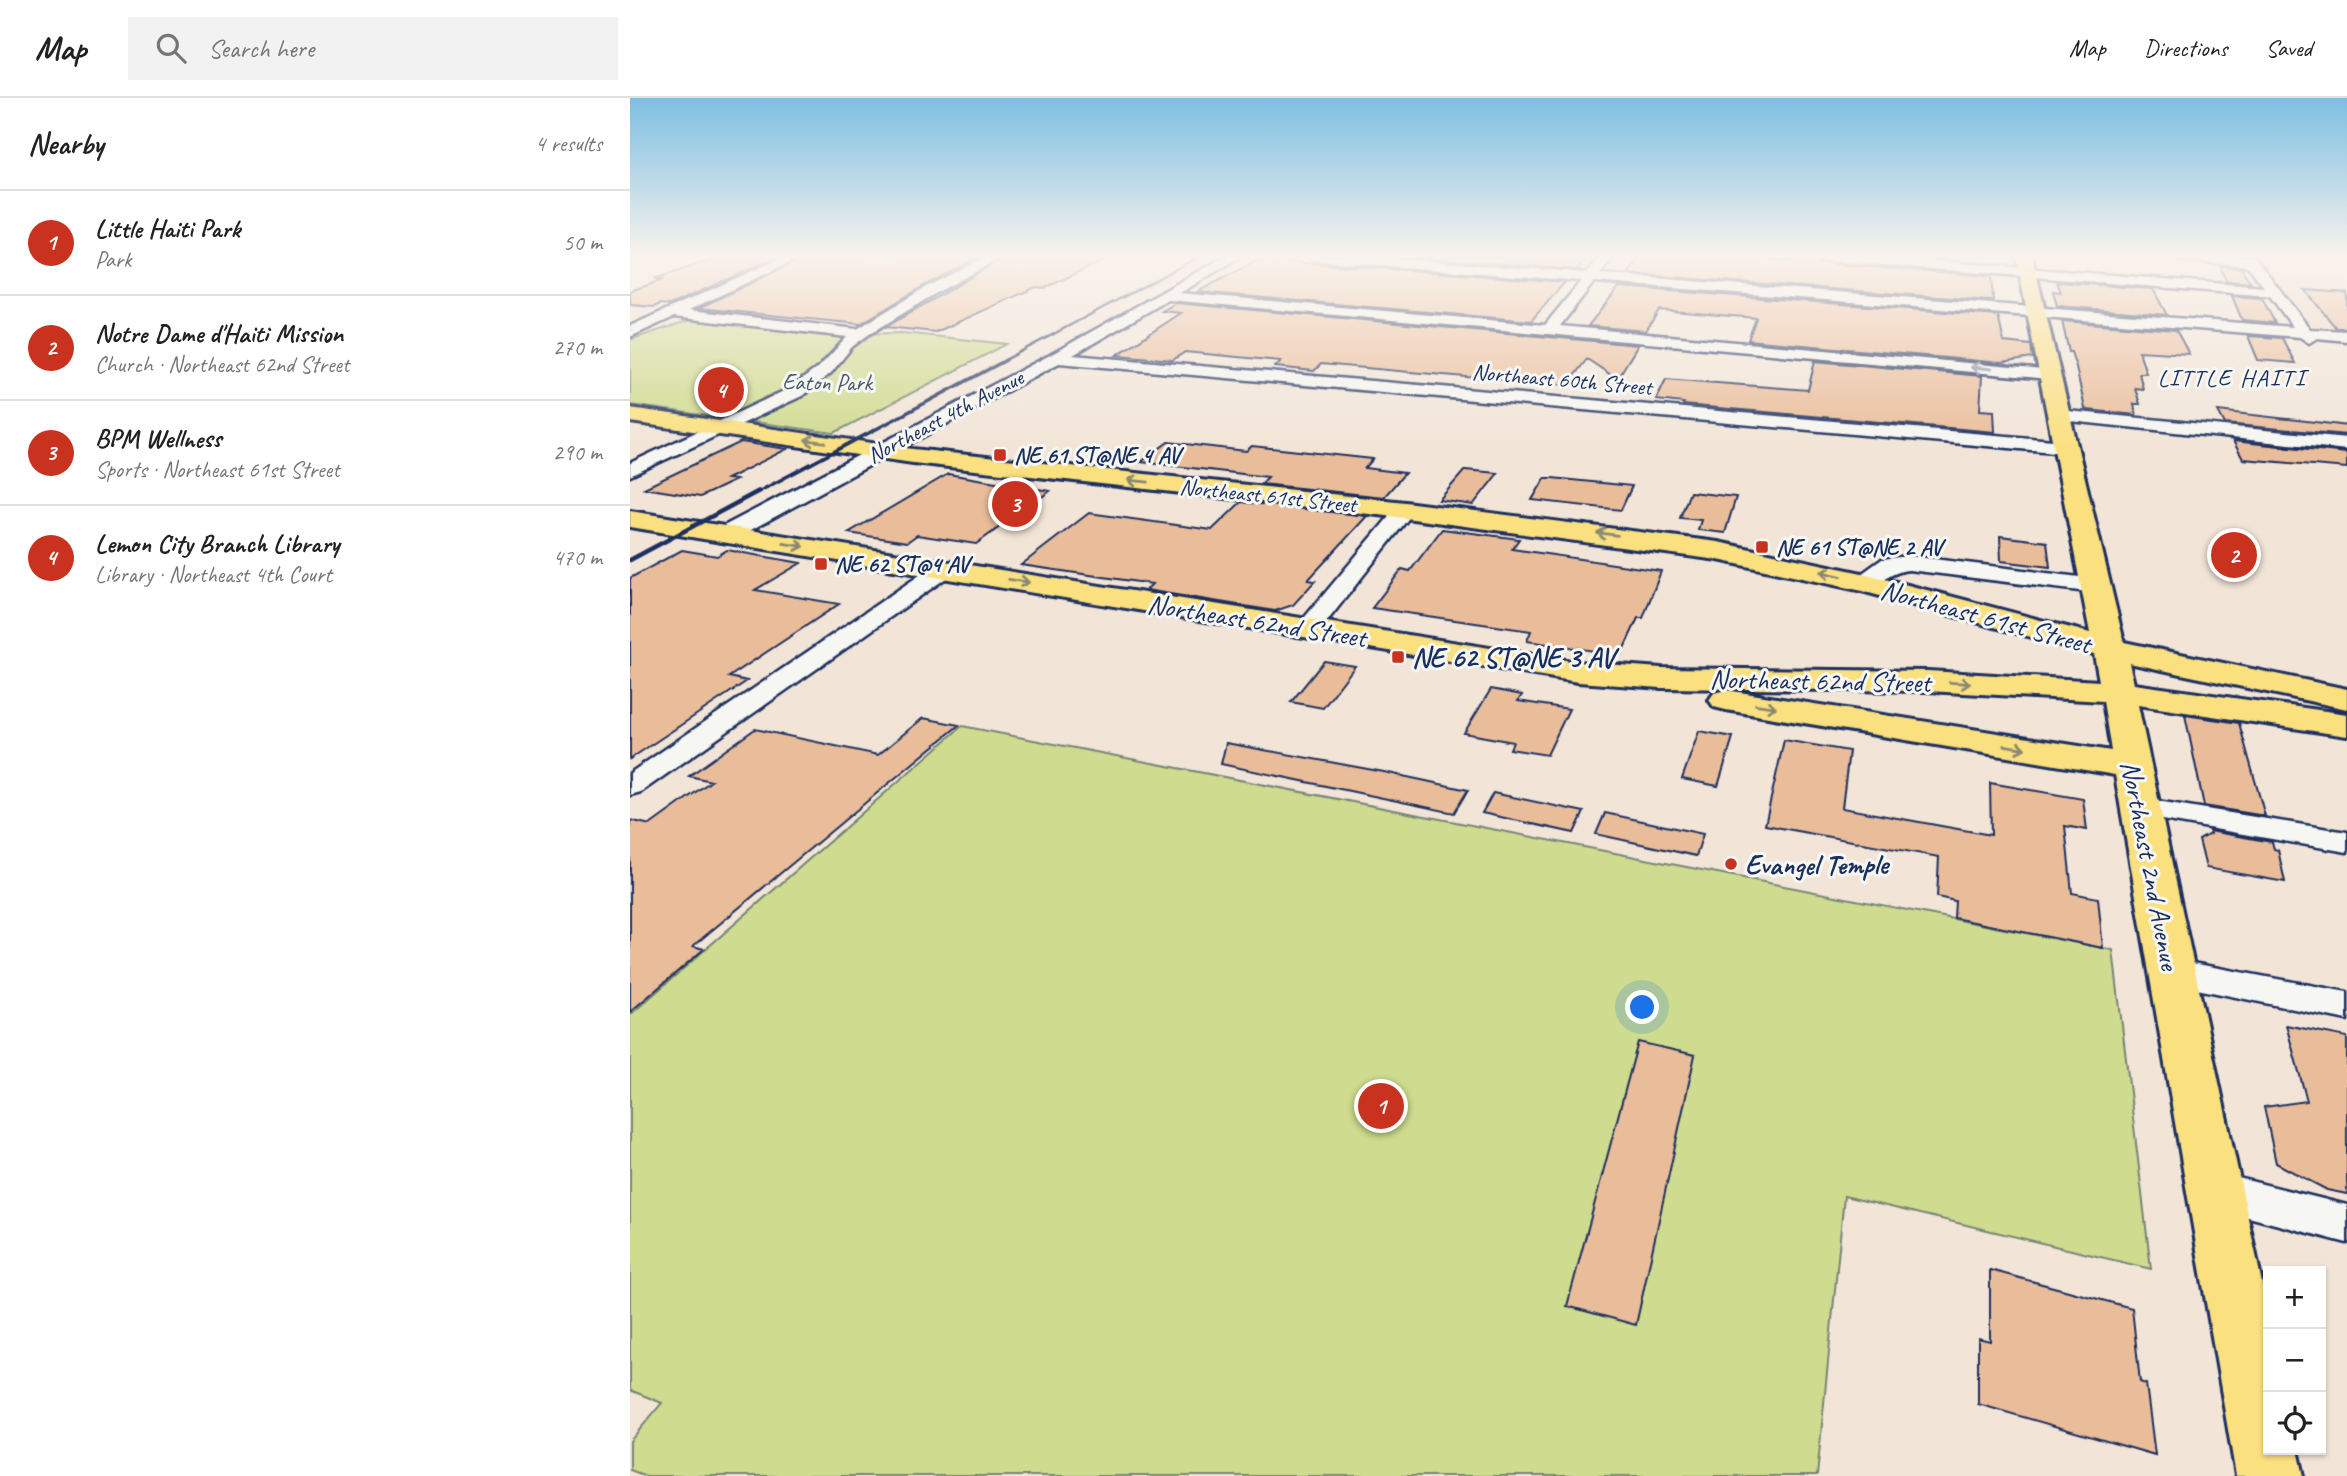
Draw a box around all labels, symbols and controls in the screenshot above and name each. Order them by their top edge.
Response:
search box [128,17,618,80]
text: Map [35,27,86,69]
icon: search [152,29,190,67]
text: Search here [208,32,314,65]
text: Map [2069,33,2106,63]
text: Directions [2144,33,2227,63]
text: Saved [2265,33,2312,63]
text: Nearby [28,125,104,163]
text: 4 results [535,129,602,158]
text: Little Haiti Park [95,212,240,245]
text: 1 [46,228,56,257]
text: 50 m [563,228,602,257]
text: Park [95,245,131,274]
text: Notre Dame d'Haiti Mission [95,317,343,350]
text: 2 [46,333,56,362]
text: 270 m [553,333,602,362]
text: Church · Northeast 62nd Street [95,350,349,379]
street label: Northeast 60th Street [1471,357,1655,402]
one-way arrow [1970,361,1993,374]
street label: Northeast 4th Avenue [862,362,1030,470]
district label: LITTLE HAITI [2158,363,2310,393]
pin: 4 [698,364,744,416]
park label: Eaton Park [782,368,873,397]
text: BPM Wellness [95,422,221,455]
one-way arrow [804,434,827,447]
text: 3 [46,438,56,467]
text: 290 m [553,438,602,467]
place label: NE 61 ST@NE 4 AV [1014,441,1185,470]
marker: NE 61 ST@NE 4 AV [992,447,1008,463]
text: Sports · Northeast 61st Street [95,455,340,484]
street label: Northeast 61st Street [1178,472,1360,519]
one-way arrow [1127,474,1150,487]
pin: 3 [992,478,1038,530]
text: Lemon City Branch Library [95,527,339,560]
one-way arrow [1596,528,1619,541]
pin: 2 [2211,529,2257,581]
place label: NE 61 ST@NE 2 AV [1776,533,1947,562]
one-way arrow [782,539,805,552]
marker: NE 61 ST@NE 2 AV [1754,539,1770,555]
text: 4 [46,543,56,572]
text: 470 m [553,543,602,572]
place label: NE 62 ST@4 AV [835,550,974,579]
marker: NE 62 ST@4 AV [813,556,829,572]
text: Library · Northeast 4th Court [95,560,332,589]
one-way arrow [1820,567,1843,581]
street label: Northeast 61st Street [1877,572,2097,662]
one-way arrow [1007,575,1030,588]
street label: Northeast 62nd Street [1145,586,1371,655]
place label: NE 62 ST@NE 3 AV [1412,640,1620,675]
marker: NE 62 ST@NE 3 AV [1390,649,1406,665]
street label: Northeast 62nd Street [1709,661,1933,700]
one-way arrow [1948,676,1971,689]
one-way arrow [1754,700,1777,713]
one-way arrow [2003,741,2026,754]
street label: Northeast 2nd Avenue [2113,758,2188,975]
place label: Evangel Temple [1745,847,1891,882]
marker: Evangel Temple [1723,856,1739,872]
your location [1625,990,1659,1024]
pin: 1 [1358,1080,1404,1132]
map controls [2263,1266,2326,1455]
button: + [2263,1266,2326,1329]
button: − [2263,1329,2326,1392]
button: locate [2263,1392,2326,1455]

